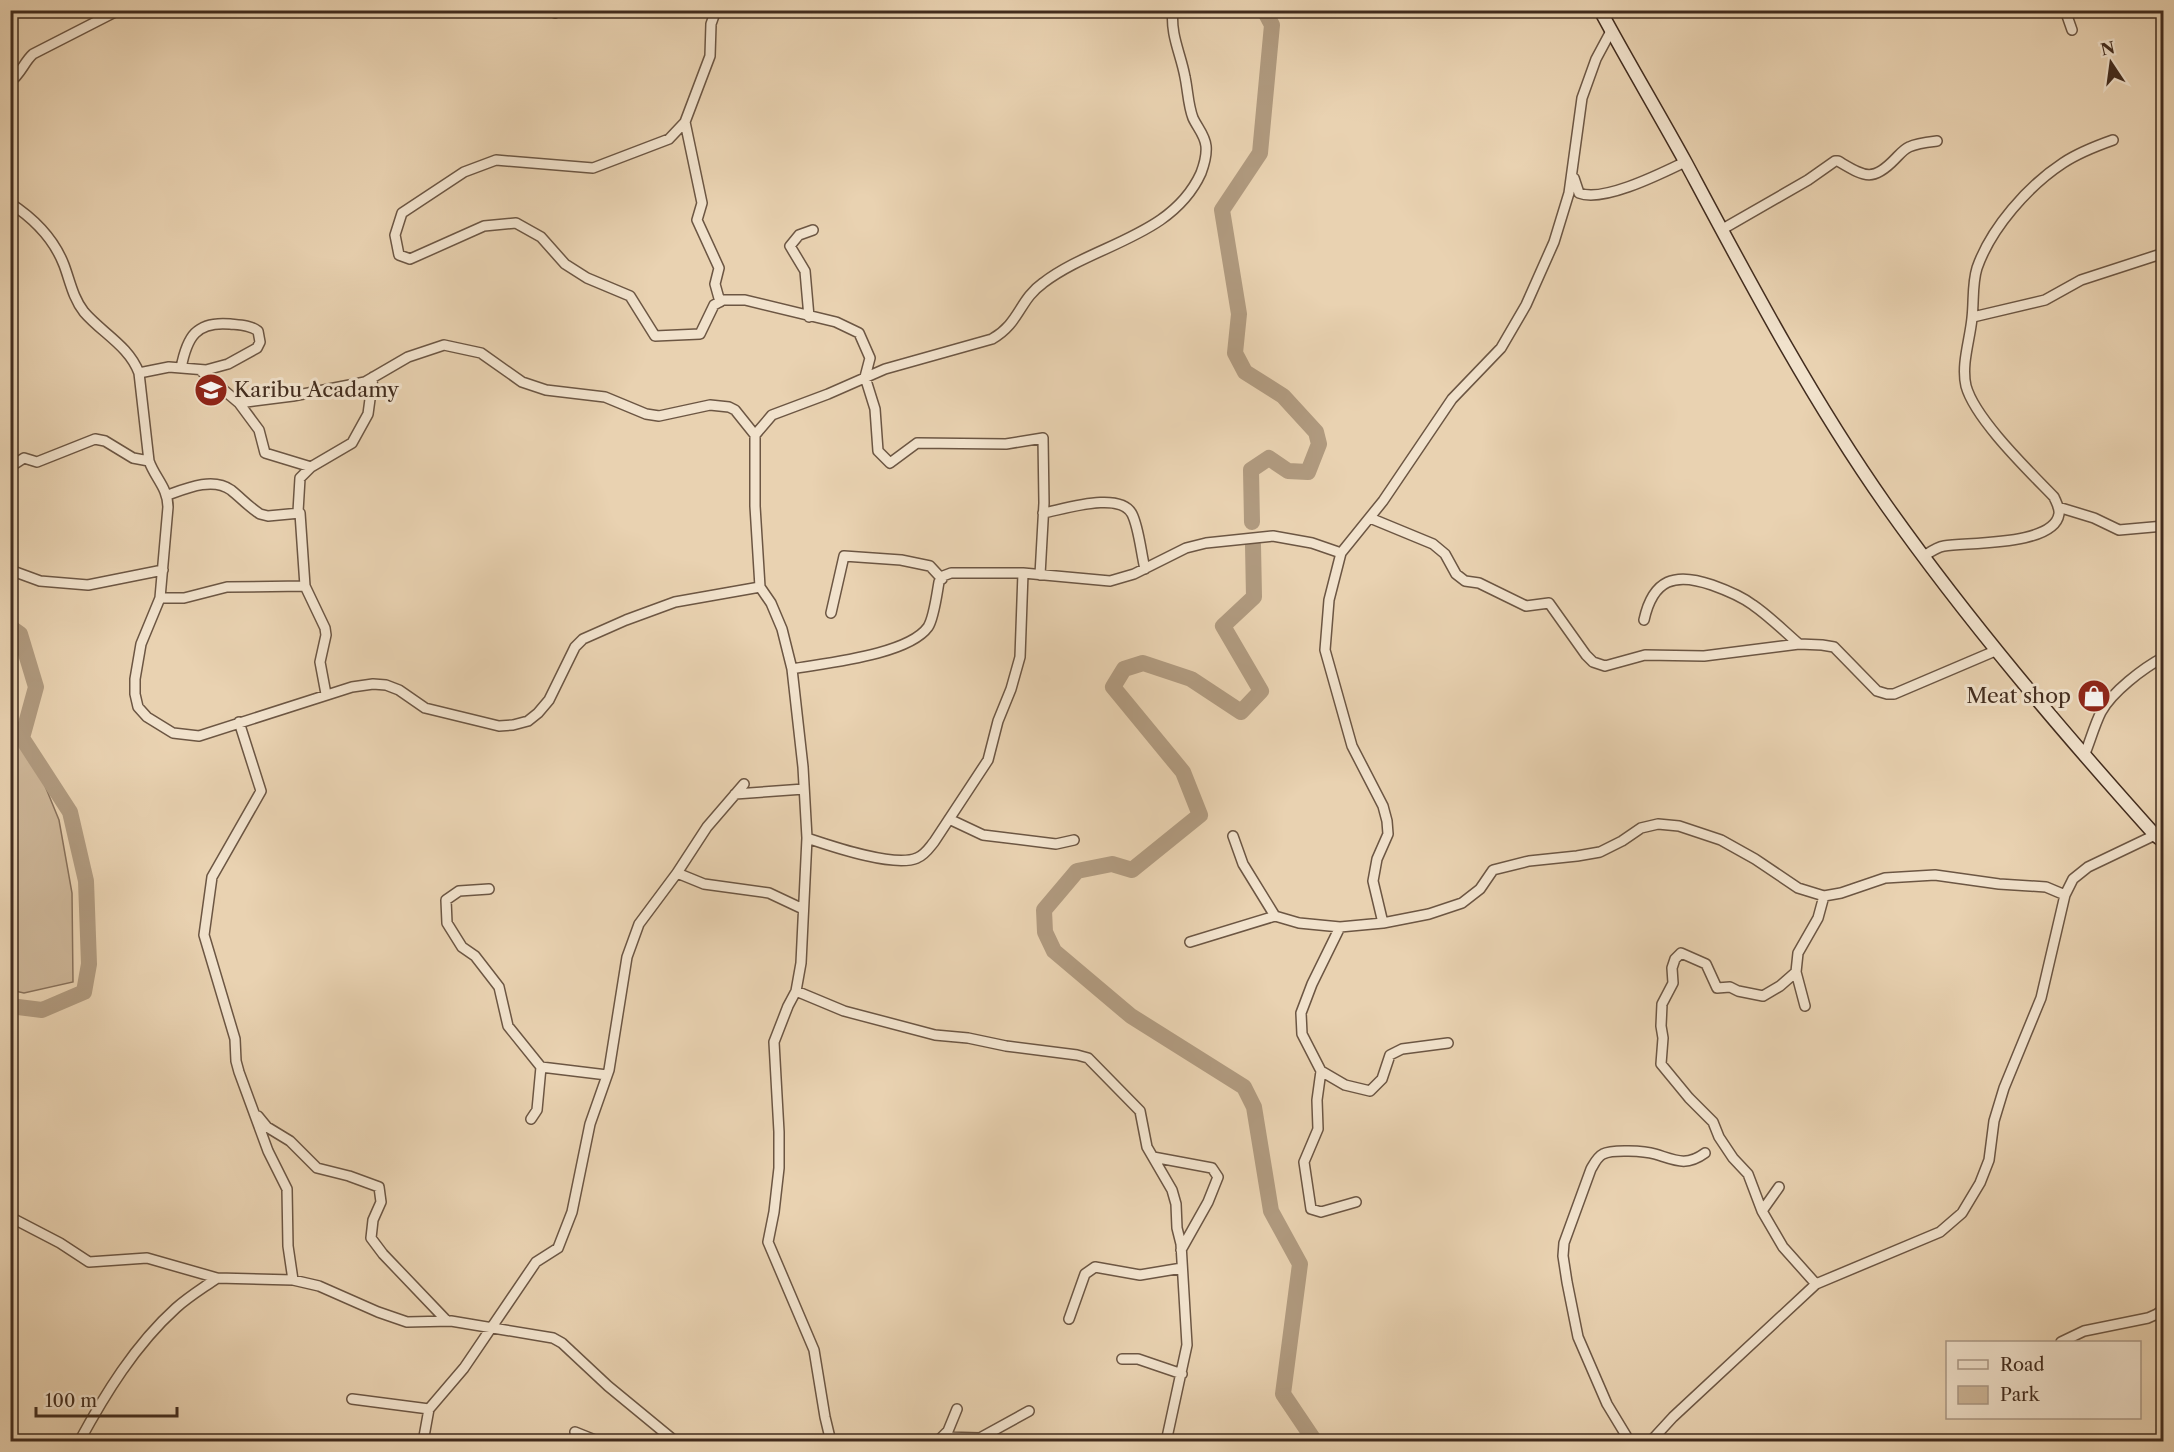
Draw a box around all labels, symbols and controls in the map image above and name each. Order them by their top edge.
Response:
north arrow [2081,33,2141,93]
text: N [2099,37,2117,60]
school or university icon: Karibu Acadamy [193,372,229,408]
place label: Karibu Acadamy [234,377,399,402]
shop icon: Meat shop [2076,678,2112,714]
place label: Meat shop [1966,683,2071,708]
legend [1946,1341,2141,1419]
text: Road [2000,1354,2045,1376]
scale bar [36,1380,177,1418]
text: Park [2000,1384,2041,1406]
text: 100 m [45,1390,97,1412]

